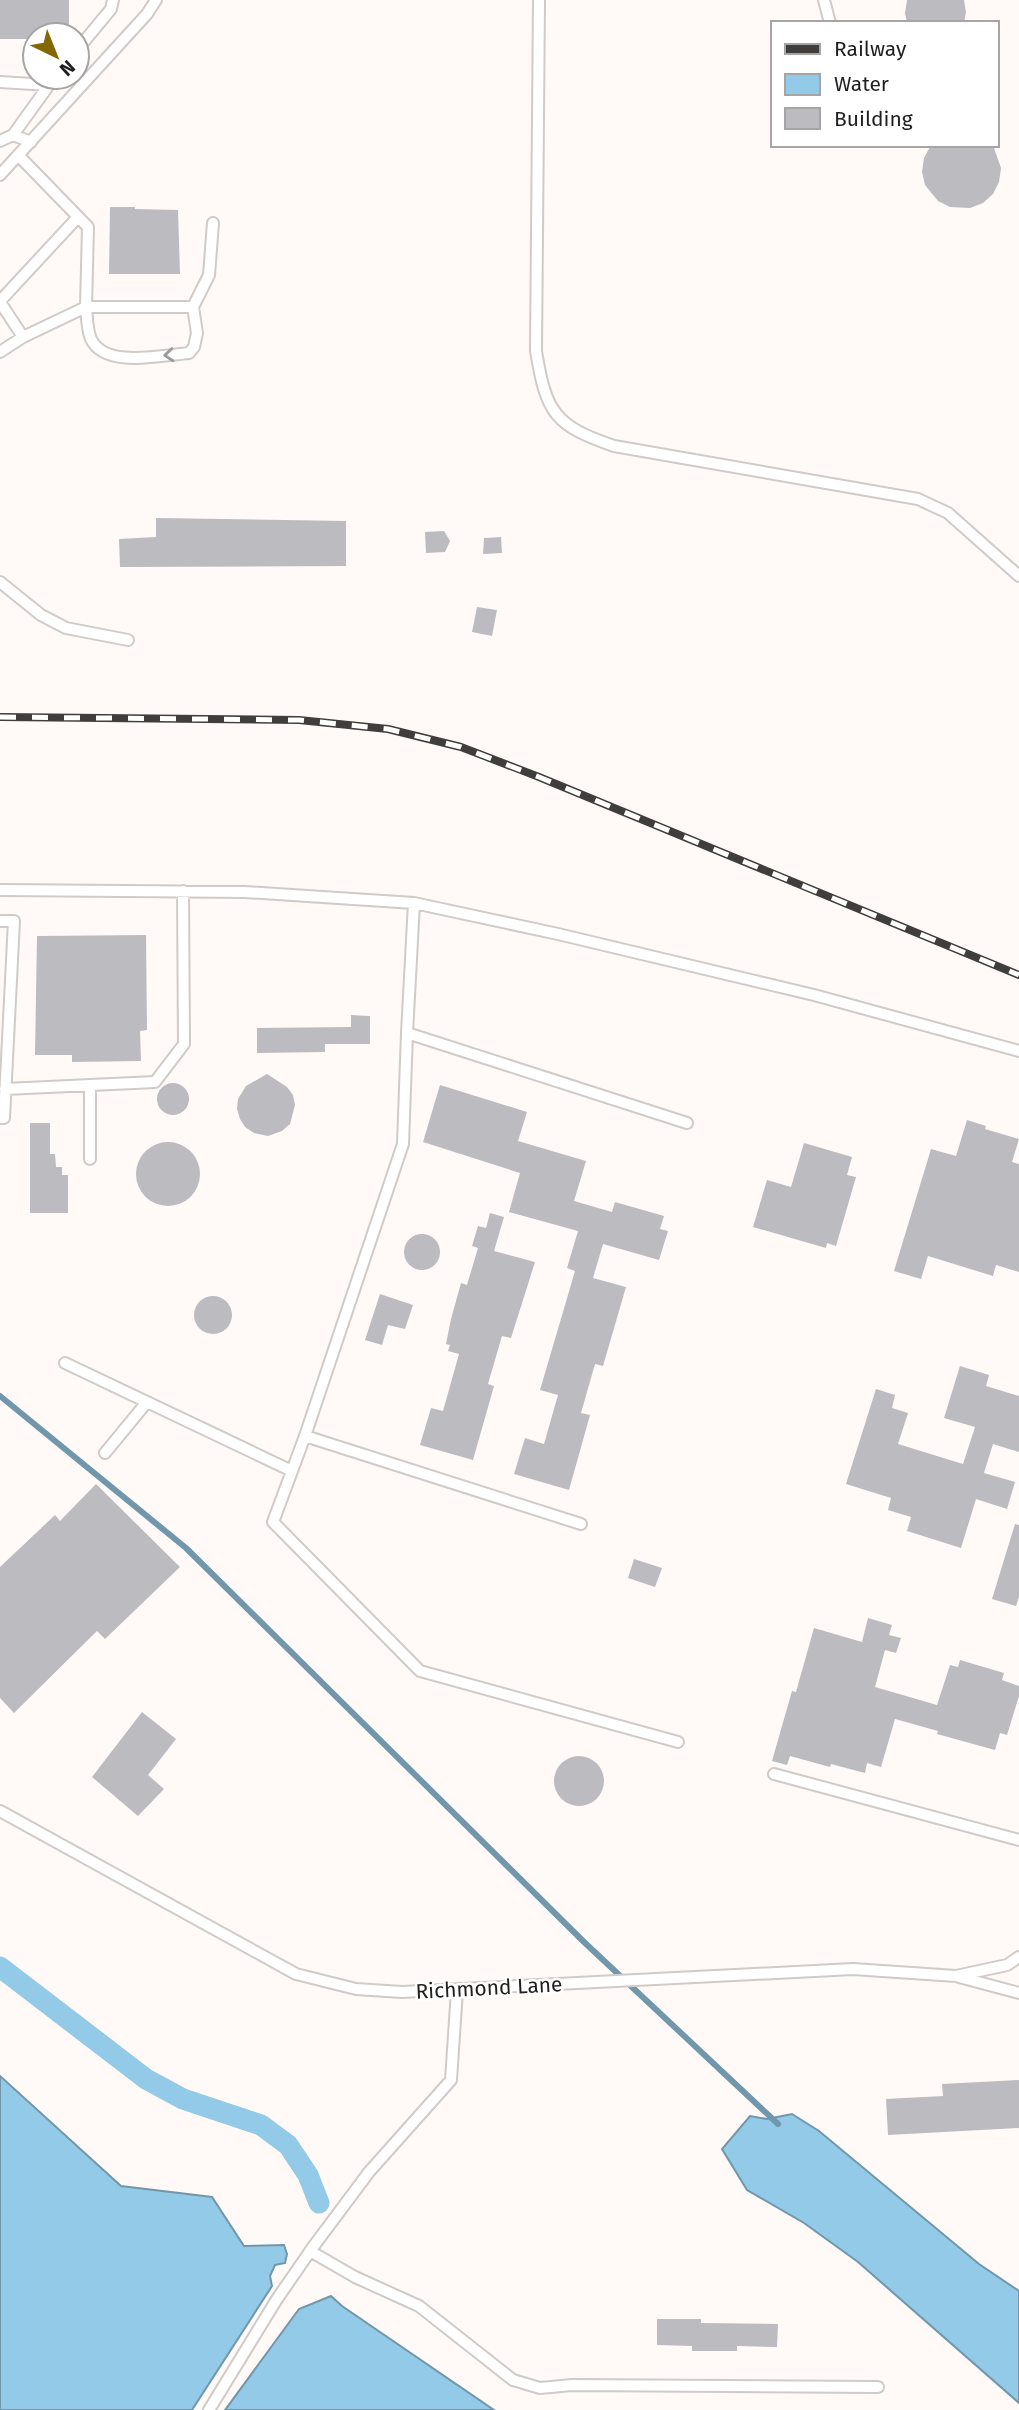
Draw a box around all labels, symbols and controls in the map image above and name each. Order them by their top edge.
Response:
north arrow [21,21,91,91]
legend [771,21,998,147]
text: Railway [834,36,907,62]
text: N [55,55,80,81]
text: Water [834,71,889,97]
text: Building [834,106,913,132]
one-way arrow [163,347,174,362]
street label: Richmond Lane [415,1971,563,2005]

